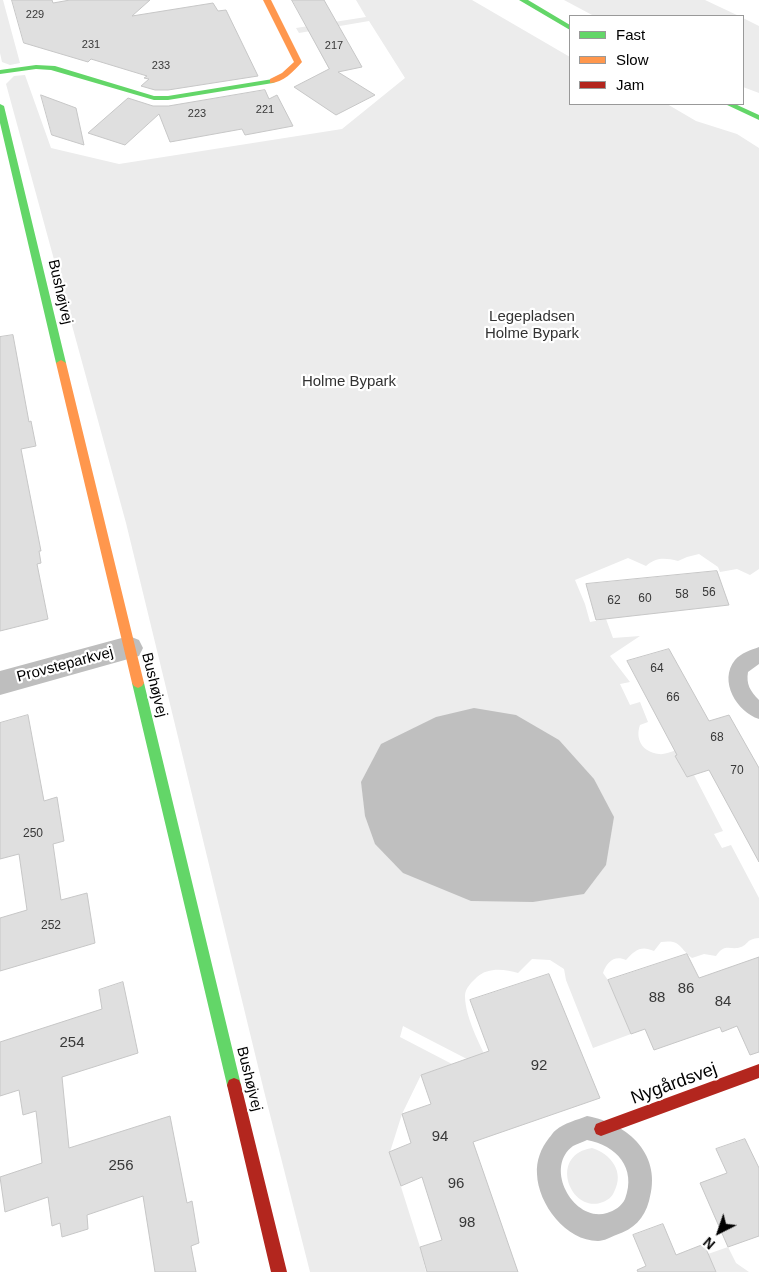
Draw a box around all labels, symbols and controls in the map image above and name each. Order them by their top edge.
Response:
house number: 229 [26,8,44,22]
legend [569,15,744,105]
text: Fast [616,26,645,43]
house number: 231 [82,38,100,52]
house number: 217 [325,39,343,53]
text: Slow [616,51,649,68]
house number: 233 [152,59,170,73]
text: Jam [616,76,644,93]
house number: 221 [256,103,274,117]
house number: 223 [188,107,206,121]
street label: Bushøjvej [44,258,76,326]
park label: Legepladsen Holme Bypark [485,308,579,343]
park label: Holme Bypark [302,373,396,391]
house number: 56 [702,586,716,600]
house number: 58 [675,588,689,602]
house number: 60 [638,592,652,606]
house number: 62 [607,594,621,608]
street label: Provsteparkvej [15,643,115,687]
street label: Bushøjvej [137,651,171,719]
house number: 64 [650,662,664,676]
house number: 66 [666,691,680,705]
house number: 68 [710,731,724,745]
house number: 70 [730,764,744,778]
house number: 250 [23,827,43,841]
house number: 252 [41,919,61,933]
house number: 86 [678,980,694,998]
house number: 88 [649,989,665,1007]
house number: 84 [715,993,731,1011]
house number: 254 [59,1034,85,1052]
street label: Bushøjvej [232,1045,266,1113]
house number: 92 [531,1057,547,1075]
street label: Nygårdsvej [628,1058,720,1110]
house number: 94 [432,1128,448,1146]
house number: 256 [108,1157,134,1175]
house number: 96 [448,1175,464,1193]
north arrow [694,1207,744,1257]
house number: 98 [459,1214,475,1232]
text: N [700,1234,718,1253]

